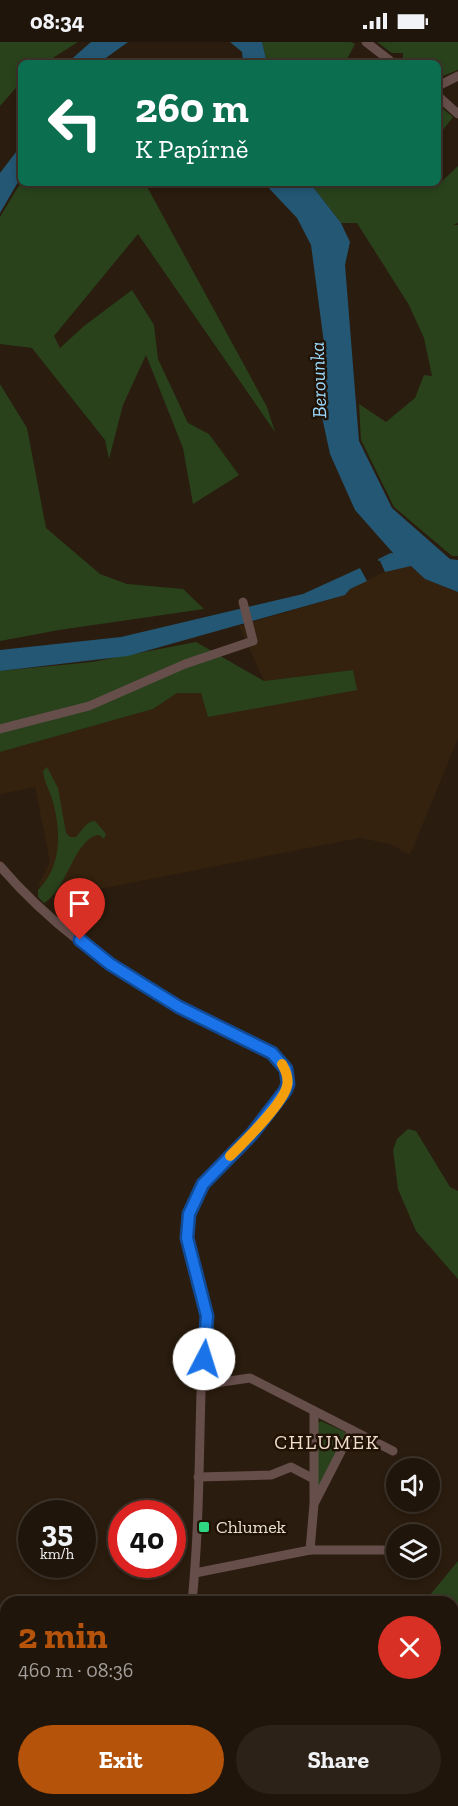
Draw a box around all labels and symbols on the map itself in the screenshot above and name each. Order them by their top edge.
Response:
water label: Berounka [305,341,331,419]
pin [54,878,105,940]
position arrow [172,1327,236,1391]
district label: CHLUMEK [274,1430,380,1454]
speed limit sign: 40 [108,1500,186,1578]
place label: Chlumek [216,1516,287,1538]
marker: Chlumek [197,1520,211,1534]

